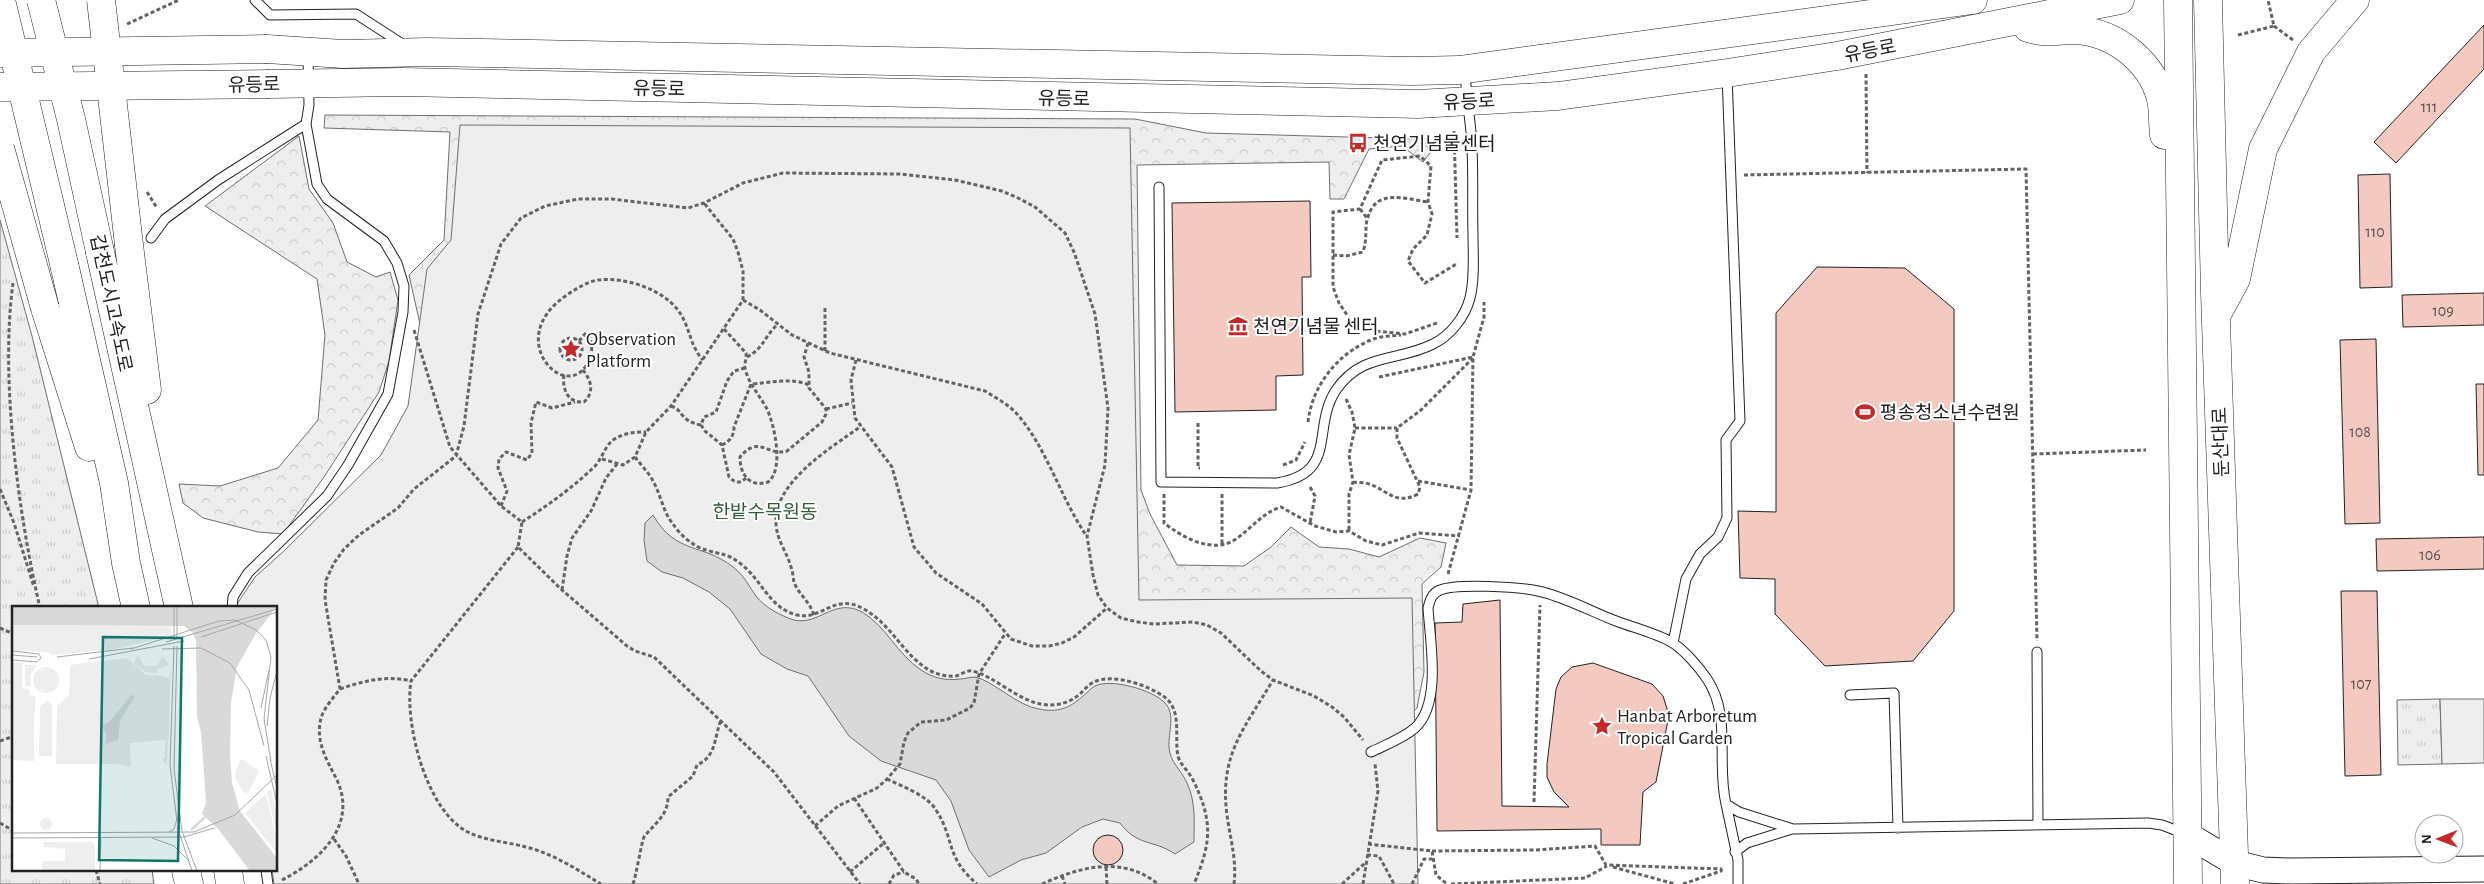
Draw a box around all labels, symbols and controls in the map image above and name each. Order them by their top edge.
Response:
street label: 유등로 [1843,36,1898,66]
street label: 유등로 [228,75,280,95]
street label: 유등로 [633,79,685,99]
street label: 유등로 [1038,89,1090,109]
street label: 유등로 [1442,91,1496,113]
house number: 111 [2421,99,2437,115]
bus stop icon: 천연기념물센터 [1347,132,1369,154]
place label: 천연기념물센터 [1373,134,1495,154]
house number: 110 [2365,224,2385,240]
street label: 갑천도시고속도로 [87,233,135,374]
house number: 109 [2432,303,2454,319]
museum icon: 천연기념물 센터 [1227,315,1249,337]
place label: 천연기념물 센터 [1253,317,1379,337]
place label: Observation Platform [586,330,676,371]
place icon: Observation Platform [560,338,582,360]
sports icon: 평송청소년수련원 [1854,401,1876,423]
place label: 평송청소년수련원 [1880,403,2020,423]
street label: 둔산대로 [2210,407,2232,477]
house number: 108 [2349,424,2371,440]
park label: 한밭수목원동 [713,502,817,522]
house number: 106 [2419,547,2441,563]
inset map [12,606,278,872]
house number: 107 [2351,676,2372,692]
place label: Hanbat Arboretum Tropical Garden [1617,707,1757,748]
place icon: Hanbat Arboretum Tropical Garden [1591,715,1613,737]
north arrow [2414,814,2464,864]
text: N [2420,834,2434,844]

